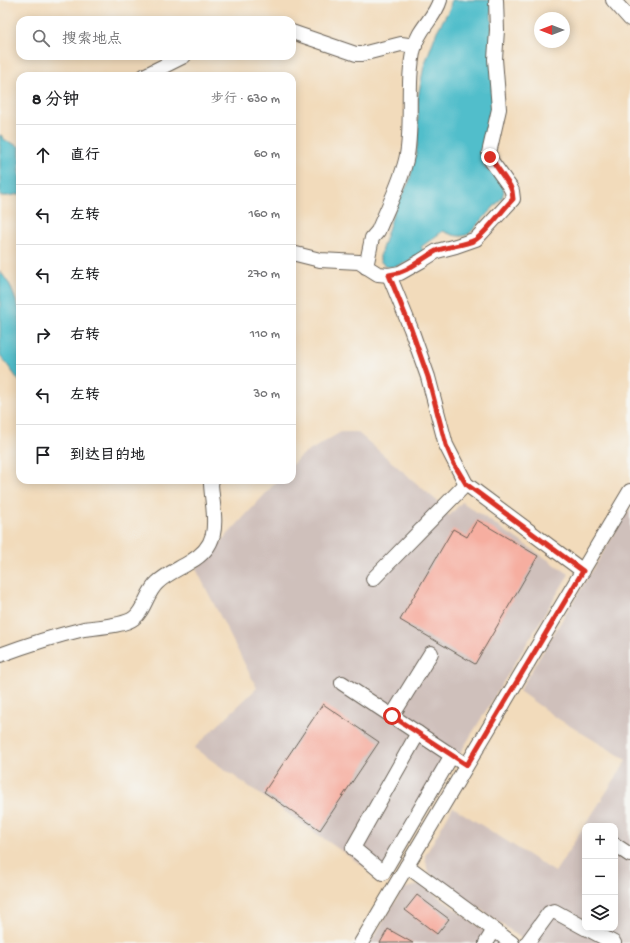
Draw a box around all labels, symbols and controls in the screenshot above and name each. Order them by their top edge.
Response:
north arrow [534,12,570,48]
search box [16,16,296,60]
icon: search [30,27,52,49]
text: 搜索地点 [62,31,122,49]
text: 8 分钟 [32,91,79,111]
text: 步行 · 630 m [211,92,280,107]
icon: ahead [32,144,54,166]
text: 直行 [70,147,100,165]
text: 60 m [254,147,280,162]
route end [481,148,499,166]
icon: left [32,204,54,226]
text: 左转 [70,207,100,225]
text: 160 m [248,207,280,222]
icon: left [32,264,54,286]
text: 左转 [70,267,100,285]
text: 270 m [247,267,280,282]
icon: right [32,324,54,346]
text: 右转 [70,327,100,345]
text: 110 m [250,327,280,342]
icon: left [32,384,54,406]
text: 左转 [70,387,100,405]
text: 30 m [254,387,280,402]
icon: arrive [32,444,54,466]
text: 到达目的地 [70,447,145,465]
route start [383,707,401,725]
map controls [582,823,618,931]
button: + [582,823,618,859]
button: − [582,859,618,895]
button: layers [582,895,618,931]

